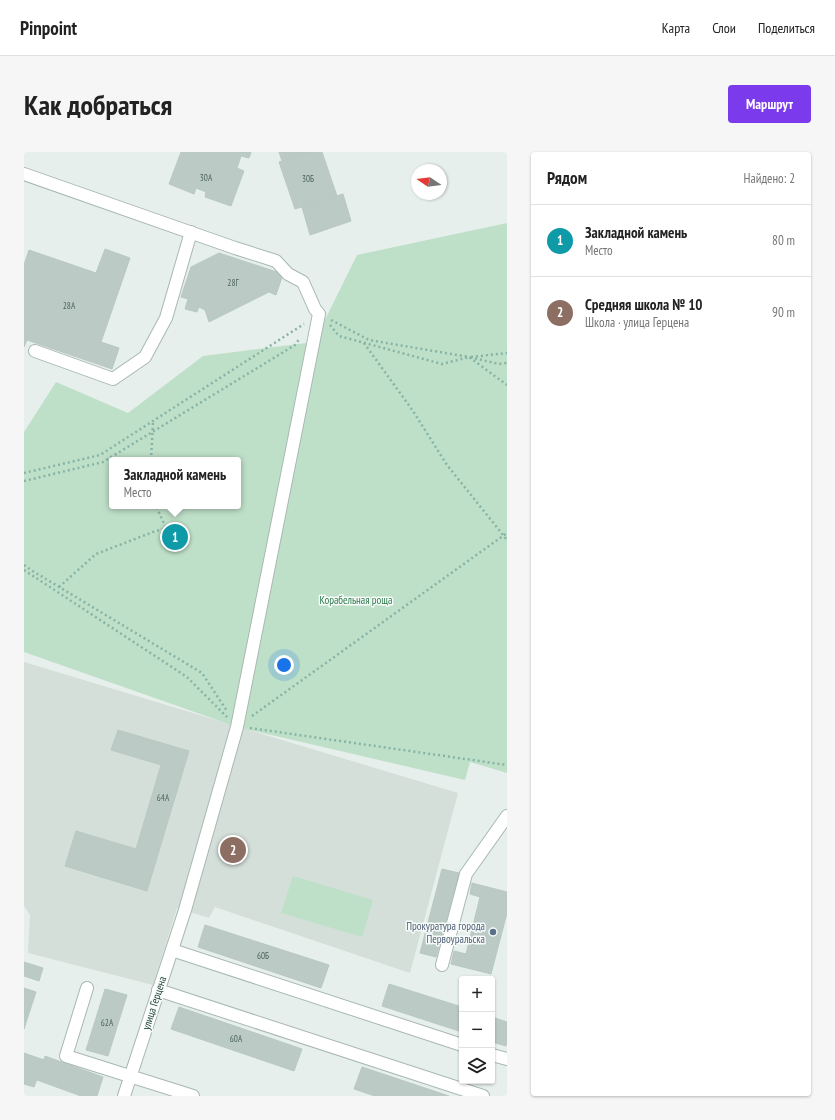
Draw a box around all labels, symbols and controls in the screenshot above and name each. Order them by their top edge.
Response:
text: Pinpoint [20,16,77,40]
text: Карта [662,19,690,37]
text: Слои [712,19,736,37]
text: Поделиться [758,19,815,37]
button: Маршрут [728,85,811,123]
text: Как добраться [24,86,172,123]
north arrow [411,164,447,200]
text: Рядом [547,167,587,189]
text: Найдено: 2 [744,170,795,187]
house number: 30А [200,172,213,183]
house number: 30Б [302,173,314,184]
text: Закладной камень [585,223,687,242]
text: 1 [557,232,563,249]
text: 80 m [772,232,795,249]
text: Место [585,242,613,259]
house number: 28Г [227,277,239,288]
text: Средняя школа № 10 [585,295,702,314]
house number: 28А [63,300,76,311]
text: 2 [557,304,563,321]
text: 90 m [772,304,795,321]
text: Школа · улица Герцена [585,314,689,331]
popup [109,457,241,509]
text: Закладной камень [124,465,226,484]
text: Место [124,484,152,501]
pin: 1 [162,522,188,552]
park label: Корабельная роща [320,593,392,607]
your location [274,655,294,675]
house number: 64А [157,792,170,803]
pin: 2 [220,835,246,865]
place label: Прокуратура города Первоуральска [406,919,485,946]
marker: Прокуратура города Первоуральска [488,927,498,937]
house number: 60Б [257,950,269,961]
street label: улица Герцена [139,974,169,1032]
map controls [459,976,495,1084]
button: + [459,976,495,1012]
button: − [459,1012,495,1048]
house number: 62А [101,1017,114,1028]
house number: 60А [230,1033,243,1044]
button: layers [459,1048,495,1084]

